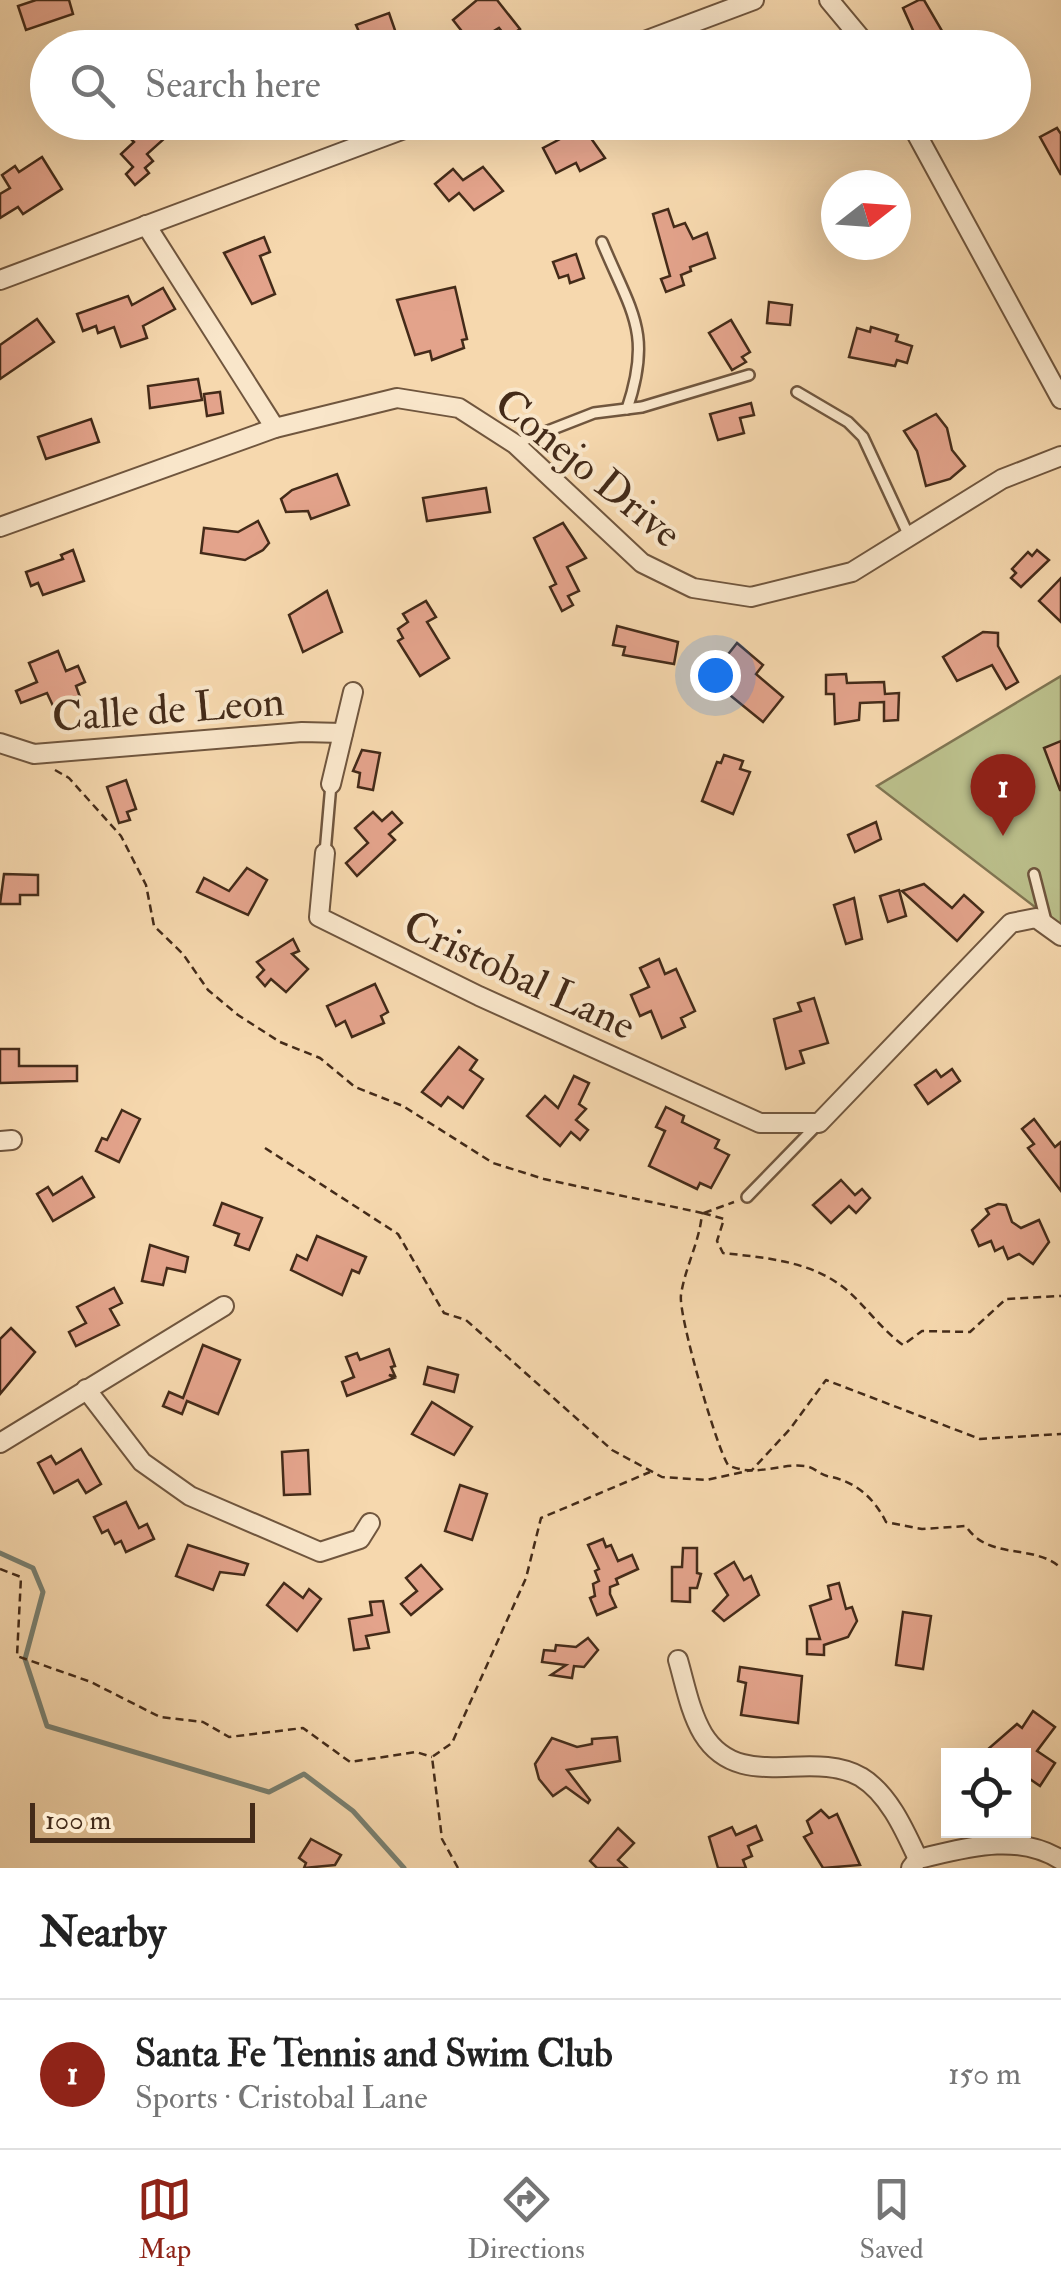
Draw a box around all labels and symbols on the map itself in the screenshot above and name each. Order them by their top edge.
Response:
north arrow [821,170,911,260]
street label: Conejo Drive [484,378,692,560]
your location [690,650,741,701]
street label: Calle de Leon [50,676,286,744]
pin: 1 [970,754,1036,836]
street label: Cristobal Lane [395,899,643,1052]
scale bar [30,1798,255,1842]

